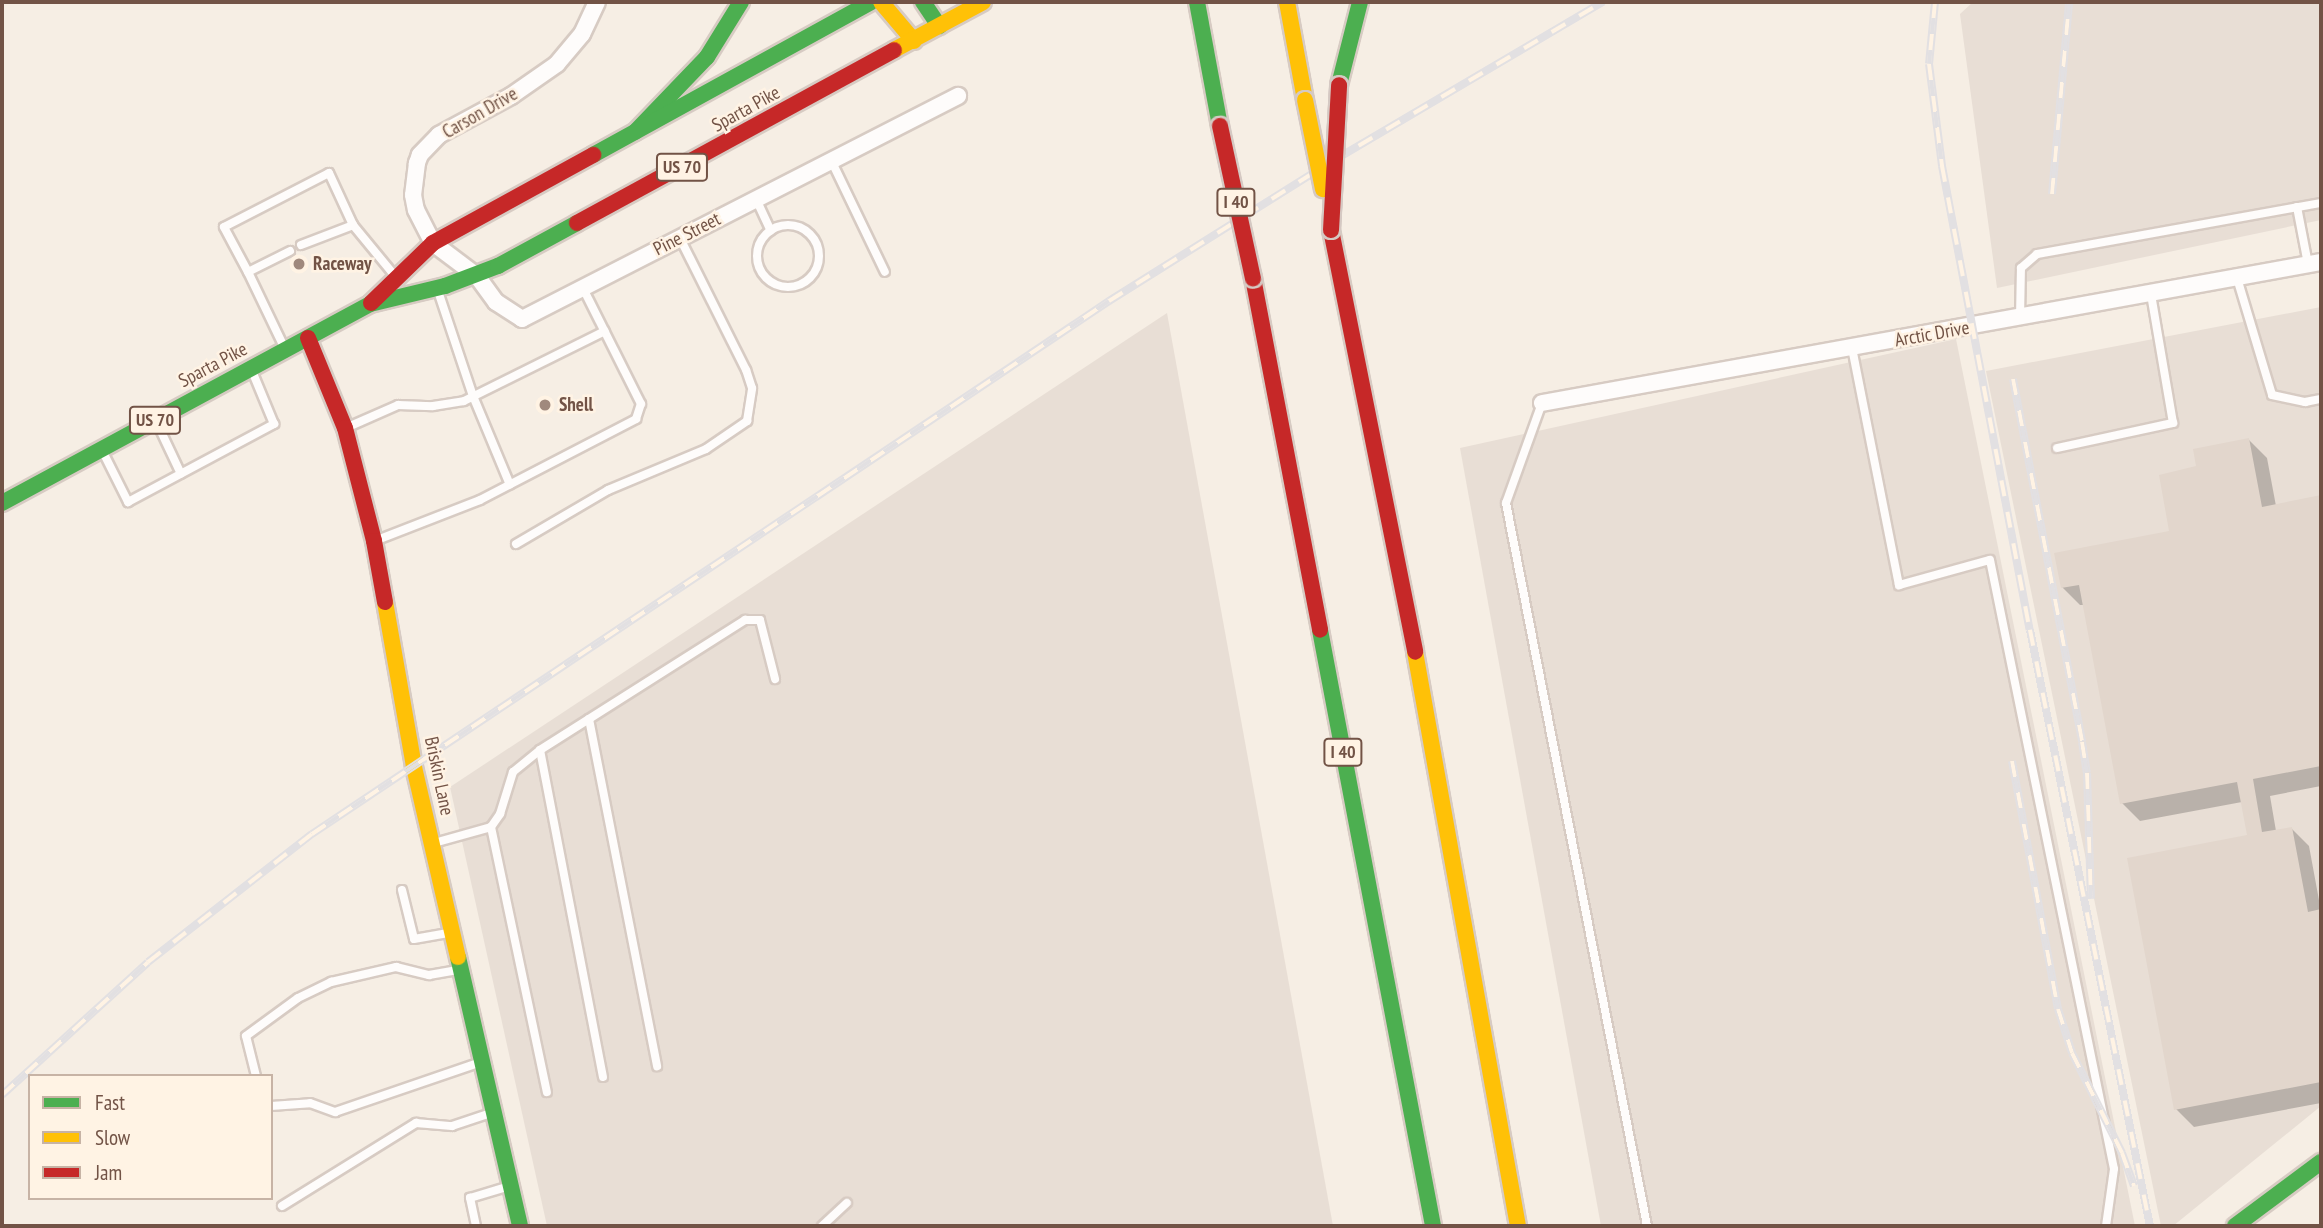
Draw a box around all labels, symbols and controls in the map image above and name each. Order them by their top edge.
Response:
street label: Sparta Pike [708,81,784,137]
street label: Carson Drive [438,82,522,144]
road number: US 70 [656,152,708,182]
road number: I 40 [1215,188,1257,216]
street label: Pine Street [650,207,724,261]
place label: Raceway [313,253,372,275]
marker: Raceway [291,256,307,272]
street label: Arctic Drive [1893,316,1971,352]
street label: Sparta Pike [175,338,251,392]
place label: Shell [559,394,593,416]
marker: Shell [537,397,553,413]
road number: US 70 [129,406,181,434]
street label: Briskin Lane [420,735,458,817]
road number: I 40 [1322,738,1364,766]
legend [28,1074,273,1200]
text: Fast [95,1089,125,1116]
text: Slow [95,1124,130,1151]
text: Jam [95,1159,122,1186]

